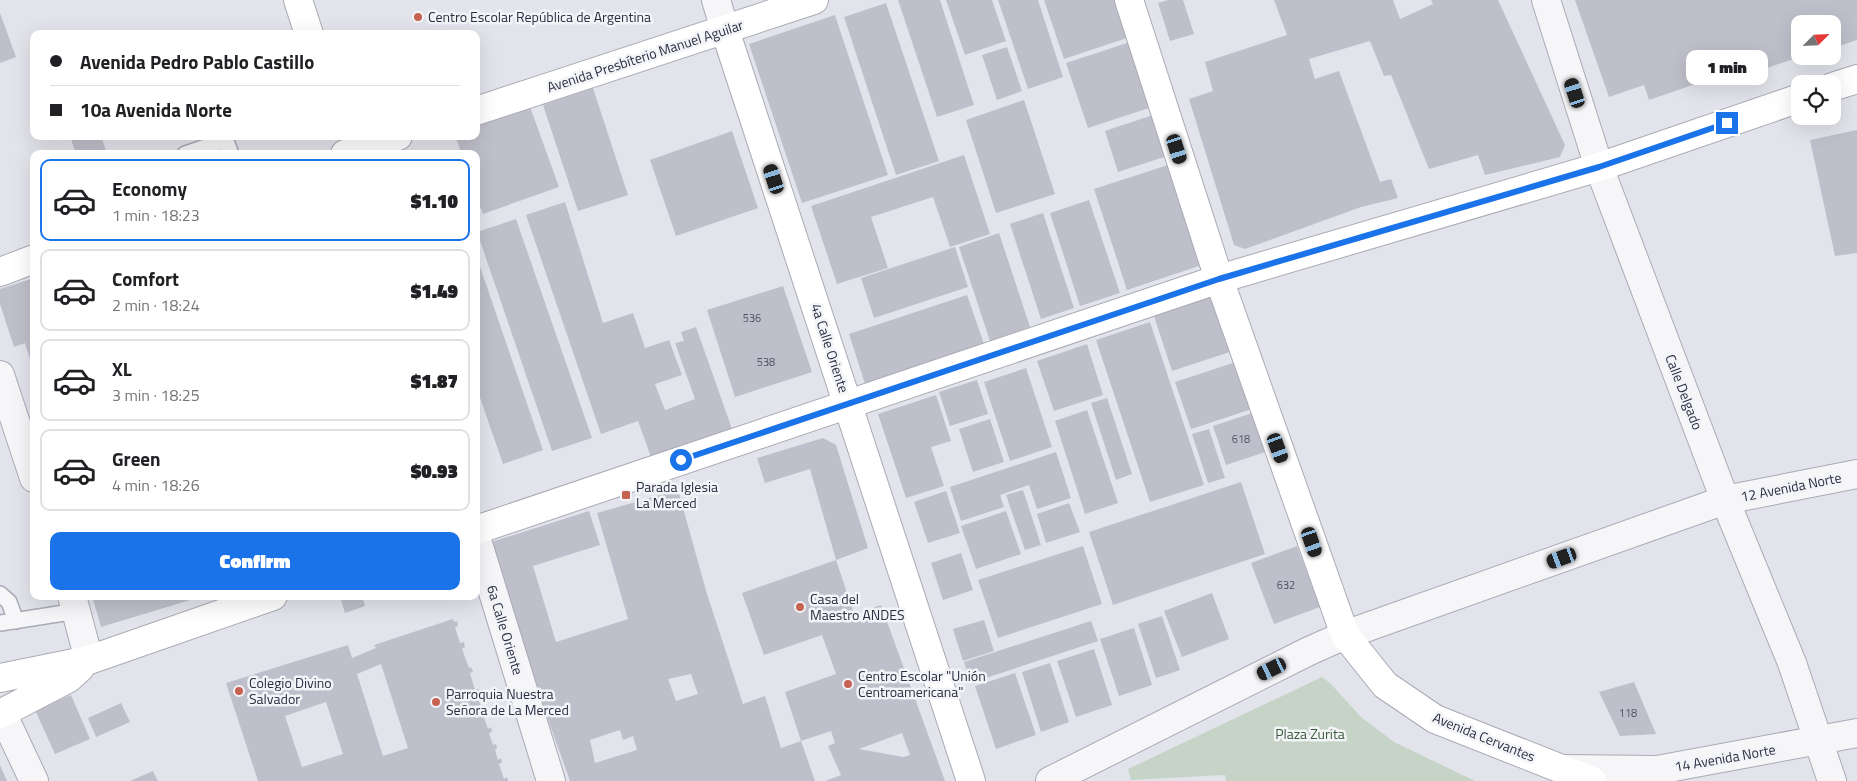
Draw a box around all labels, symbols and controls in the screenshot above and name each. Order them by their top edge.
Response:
place label: Centro Escolar República de Argentina [428,6,651,27]
marker: Centro Escolar República de Argentina [412,11,424,23]
street label: Avenida Presbíterio Manuel Aguilar [544,14,746,97]
north arrow [1791,15,1841,65]
map controls [1791,15,1841,125]
text: Avenida Pedro Pablo Castillo [80,47,314,76]
callout: 1 min [1686,51,1768,86]
text: 1 min [1707,55,1747,79]
button: locate [1791,75,1841,125]
car [1563,76,1586,110]
text: 10a Avenida Norte [80,95,232,124]
route end [1716,112,1738,134]
car [1165,132,1188,166]
car [762,162,785,196]
text: Economy [112,174,187,203]
icon: car [52,178,97,223]
text: $1.10 [411,186,458,215]
text: 1 min · 18:23 [112,203,200,227]
text: Comfort [112,264,179,293]
icon: car [52,268,97,313]
text: $1.49 [411,276,458,305]
text: 2 min · 18:24 [112,293,200,317]
street label: 4a Calle Oriente [806,300,855,395]
house number: 536 [743,310,761,326]
street label: Calle Delgado [1660,351,1709,433]
text: XL [112,354,132,383]
house number: 538 [757,354,775,370]
icon: car [52,358,97,403]
text: $1.87 [411,366,458,395]
text: 3 min · 18:25 [112,383,200,407]
house number: 618 [1232,431,1250,447]
car [1265,431,1290,465]
text: Green [112,444,161,473]
icon: car [52,448,97,493]
route start [670,449,692,471]
text: $0.93 [411,456,458,485]
street label: 12 Avenida Norte [1739,466,1843,507]
text: 4 min · 18:26 [112,473,200,497]
place label: Parada Iglesia La Merced [636,476,718,513]
marker: Parada Iglesia La Merced [620,489,632,501]
car [1300,525,1323,559]
button: Confirm [50,532,460,590]
car [1545,546,1578,570]
house number: 632 [1277,577,1295,593]
street label: 6a Calle Oriente [482,582,529,677]
place label: Casa del Maestro ANDES [810,588,905,625]
marker: Casa del Maestro ANDES [794,601,806,613]
car [1255,656,1288,682]
place label: Centro Escolar "Unión Centroamericana" [858,665,986,702]
place label: Colegio Divino Salvador [249,672,332,709]
marker: Centro Escolar "Unión Centroamericana" [842,678,854,690]
place label: Parroquia Nuestra Señora de La Merced [446,683,569,720]
marker: Colegio Divino Salvador [233,685,245,697]
marker: Parroquia Nuestra Señora de La Merced [430,696,442,708]
house number: 118 [1619,705,1637,721]
street label: Avenida Cervantes [1430,706,1539,767]
park label: Plaza Zurita [1275,723,1345,744]
street label: 14 Avenida Norte [1673,738,1777,777]

